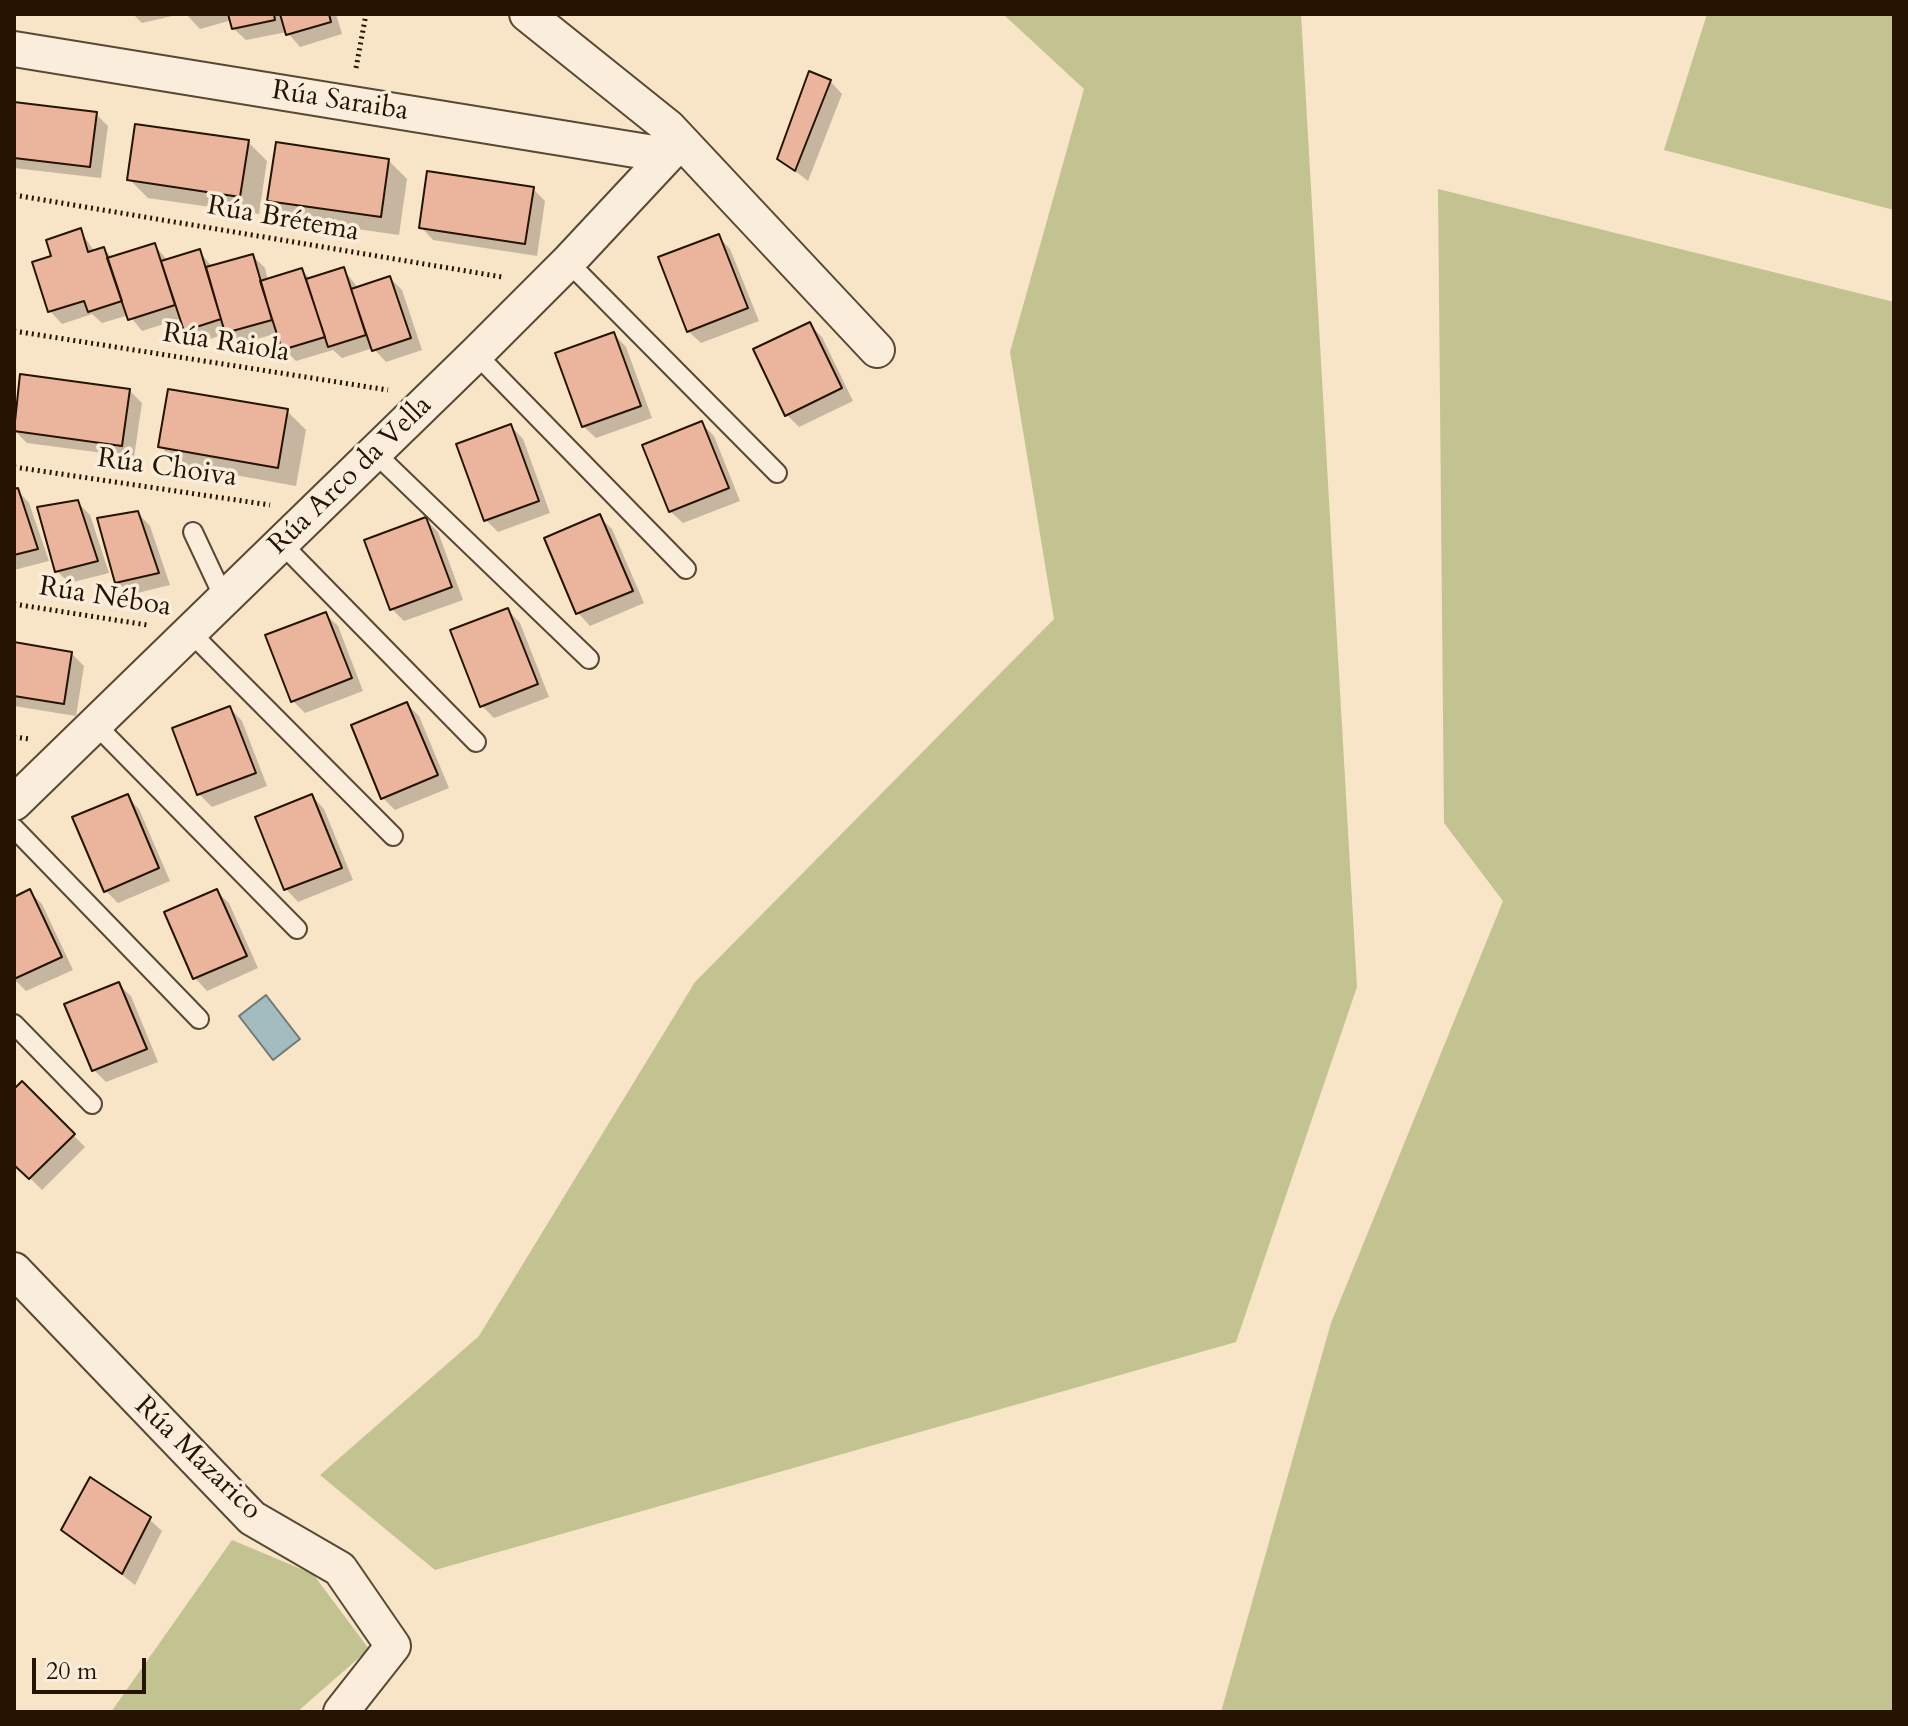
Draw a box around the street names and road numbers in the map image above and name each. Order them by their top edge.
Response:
street label: Rúa Saraiba [269,75,411,129]
street label: Rúa Brétema [204,190,362,250]
street label: Rúa Raiola [160,317,292,371]
street label: Rúa Arco da Vella [262,390,440,562]
street label: Rúa Choiva [95,443,239,495]
street label: Rúa Néboa [37,571,173,625]
street label: Rúa Mazarico [127,1390,267,1528]

